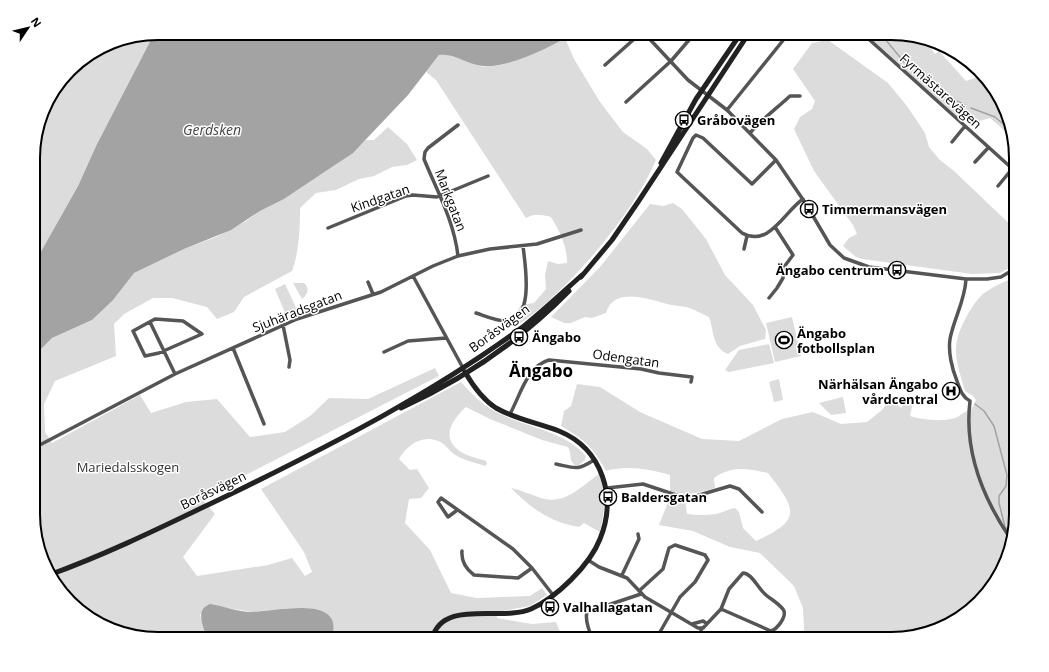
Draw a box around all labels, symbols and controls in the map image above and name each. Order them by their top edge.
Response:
north arrow [8,8,48,48]
text: N [28,14,45,30]
street label: Fyrmästarevägen [896,49,986,133]
bus stop icon: Gråbovägen [674,110,694,130]
place label: Gråbovägen [697,111,775,129]
water label: Gerdsken [183,120,241,139]
street label: Markgatan [431,166,471,234]
street label: Kindgatan [348,180,412,216]
bus stop icon: Timmermansvägen [799,199,819,219]
place label: Timmermansvägen [822,200,947,218]
bus stop icon: Ängabo centrum [887,260,907,280]
place label: Ängabo centrum [776,261,884,279]
street label: Sjuhäradsgatan [250,286,344,336]
street label: Boråsvägen [465,300,533,356]
place label: Ängabo fotbollsplan [797,324,875,357]
bus stop icon: Ängabo [509,327,529,347]
place label: Ängabo [532,328,581,346]
sports icon: Ängabo fotbollsplan [774,330,794,350]
street label: Odengatan [591,344,661,372]
district label: Ängabo [509,359,573,382]
place label: Närhälsan Ängabo vårdcentral [818,375,938,408]
hospital icon: Närhälsan Ängabo vårdcentral [941,381,961,401]
park label: Mariedalsskogen [77,458,179,476]
street label: Boråsvägen [177,466,249,514]
bus stop icon: Baldersgatan [598,487,618,507]
place label: Baldersgatan [621,488,707,506]
bus stop icon: Valhallagatan [540,597,560,617]
place label: Valhallagatan [563,598,653,616]

